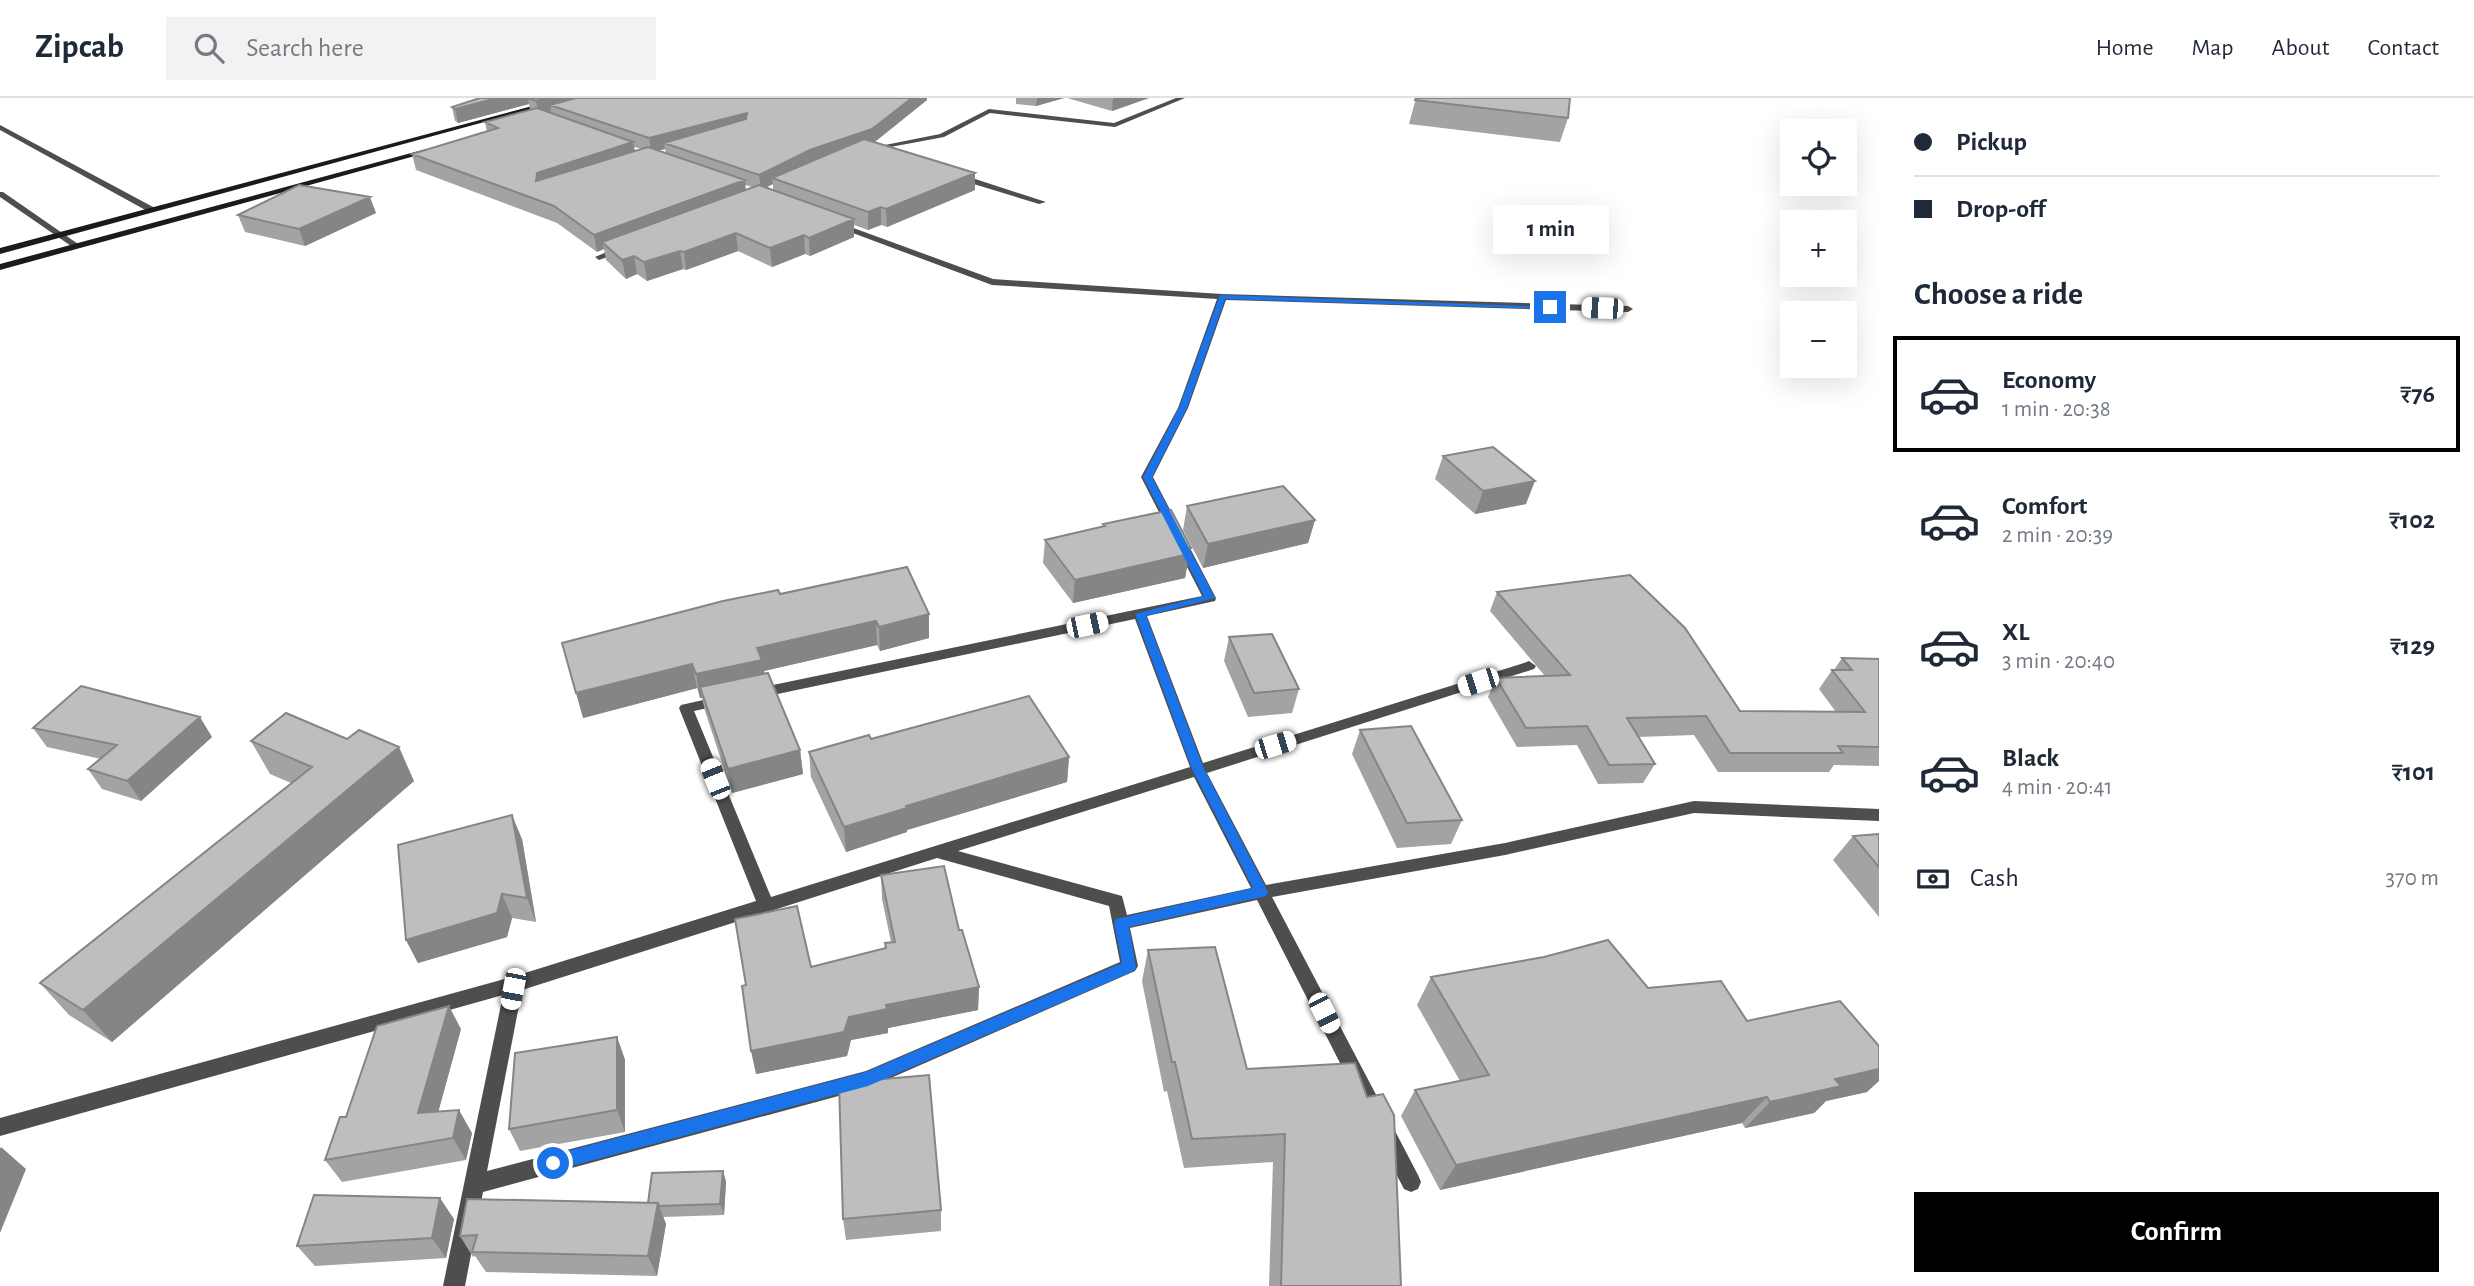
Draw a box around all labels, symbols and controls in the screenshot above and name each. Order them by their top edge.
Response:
search box [166,17,656,80]
icon: search [190,29,228,67]
text: Zipcab [35,31,124,64]
text: Search here [246,35,364,61]
text: Home [2096,36,2154,60]
text: Map [2192,36,2234,60]
text: About [2272,36,2329,60]
text: Contact [2367,36,2439,60]
map controls [1780,119,1857,378]
button: locate [1780,119,1857,196]
text: Pickup [1956,129,2027,155]
text: Drop-off [1956,196,2045,222]
callout: 1 min [1492,206,1608,254]
button: + [1780,210,1857,287]
text: 1 min [1527,218,1575,241]
text: Choose a ride [1914,278,2083,310]
route end [1534,291,1566,323]
car [1581,297,1624,319]
button: − [1780,301,1857,378]
icon: car [1918,363,1981,426]
text: Economy [2002,367,2096,393]
text: ₹76 [2400,381,2435,407]
text: 1 min · 20:38 [2002,398,2111,421]
icon: car [1918,489,1981,552]
text: Comfort [2002,493,2087,519]
text: ₹102 [2389,507,2435,533]
text: 2 min · 20:39 [2002,524,2113,547]
car [1065,610,1110,640]
icon: car [1918,615,1981,678]
text: XL [2002,619,2029,645]
text: ₹129 [2390,633,2435,659]
text: 3 min · 20:40 [2002,650,2115,673]
car [1455,666,1502,698]
car [1252,729,1299,761]
icon: car [1918,741,1981,804]
text: Black [2002,745,2059,771]
car [698,756,733,802]
text: ₹101 [2392,759,2435,785]
text: 4 min · 20:41 [2002,776,2112,799]
icon: cash [1914,860,1952,898]
text: Cash [1970,865,2019,891]
text: 370 m [2386,867,2439,890]
car [499,966,528,1012]
car [1306,990,1343,1036]
route start [537,1147,569,1179]
button: Confirm [1914,1192,2439,1272]

